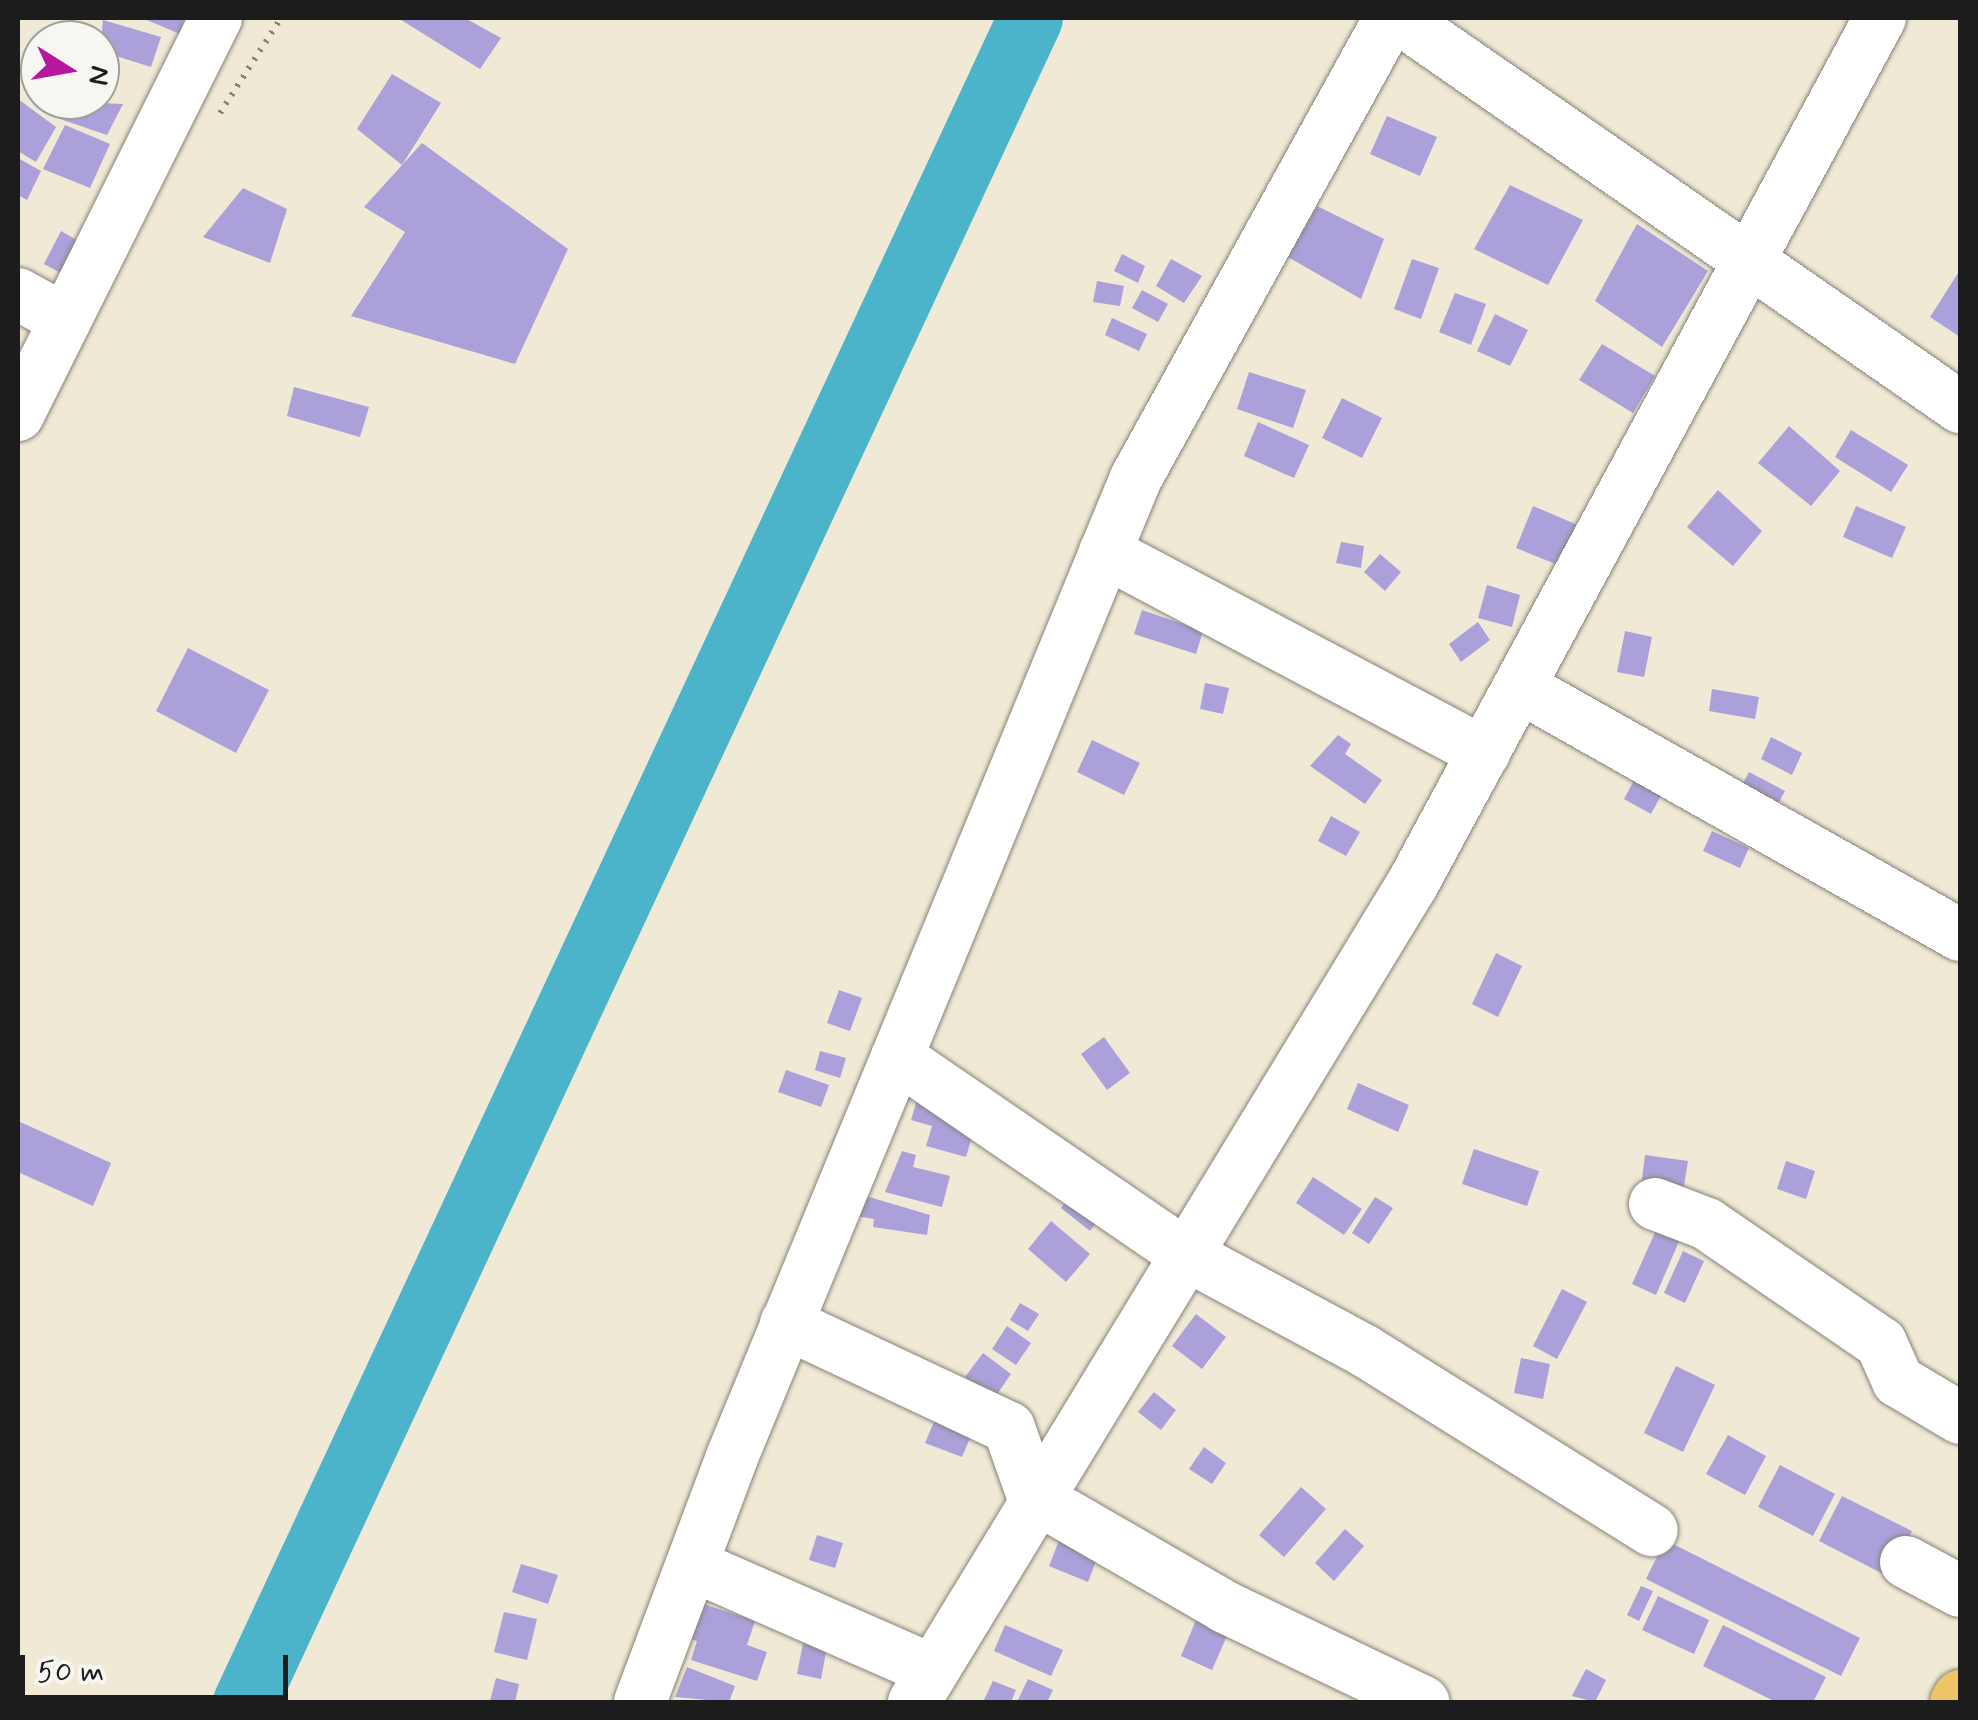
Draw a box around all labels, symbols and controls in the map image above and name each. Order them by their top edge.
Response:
north arrow [20,20,120,120]
text: N [78,63,118,88]
scale bar [25,1635,292,1697]
text: 50 m [37,1653,104,1692]

